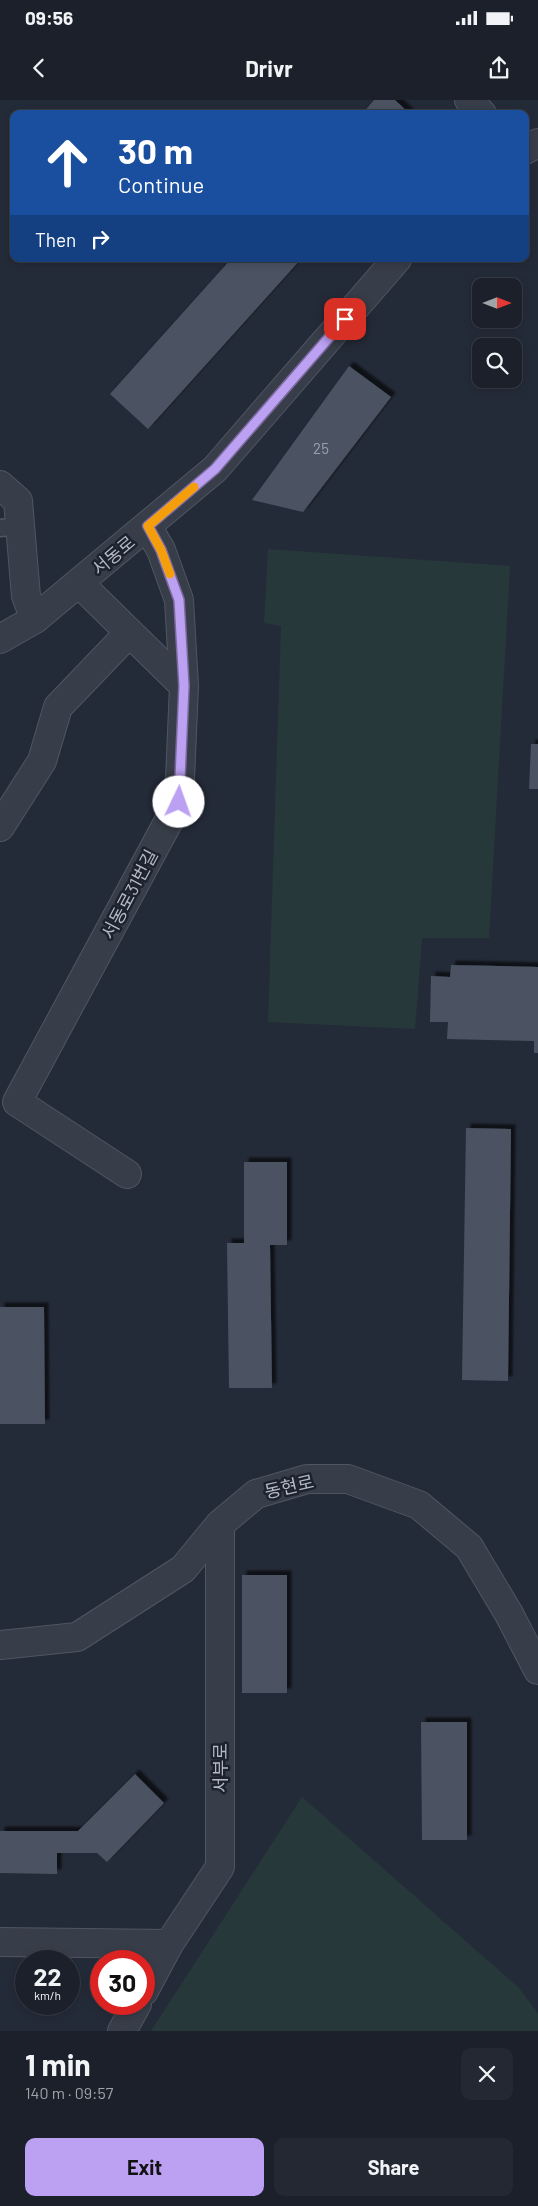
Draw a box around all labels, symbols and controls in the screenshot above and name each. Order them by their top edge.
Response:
text: 09:56 [25,6,73,29]
icon: back [25,54,53,82]
icon: share [485,54,513,82]
text: Drivr [245,55,293,81]
text: 30 m [118,129,193,171]
icon: ahead [35,130,100,195]
text: Continue [118,171,204,197]
icon: right [86,225,114,253]
text: Then [35,228,76,251]
north arrow [472,278,522,328]
map controls [472,278,522,388]
pin [324,298,366,340]
icon: arrive [331,305,359,333]
button: search [472,338,522,388]
house number: 25 [313,439,329,457]
street label: 서동로 [87,531,139,579]
position arrow [152,775,204,827]
street label: 서동로31번길 [96,845,162,943]
street label: 동현로 [262,1470,316,1502]
street label: 서부로 [209,1743,231,1793]
speed limit sign: 30 [90,1950,155,2015]
text: 22 [33,1961,62,1991]
text: km/h [34,1988,61,2002]
text: 1 min [25,2046,91,2082]
button: close [461,2048,513,2100]
text: 140 m · 09:57 [25,2083,113,2102]
button: Exit [25,2138,264,2196]
button: Share [274,2138,513,2196]

